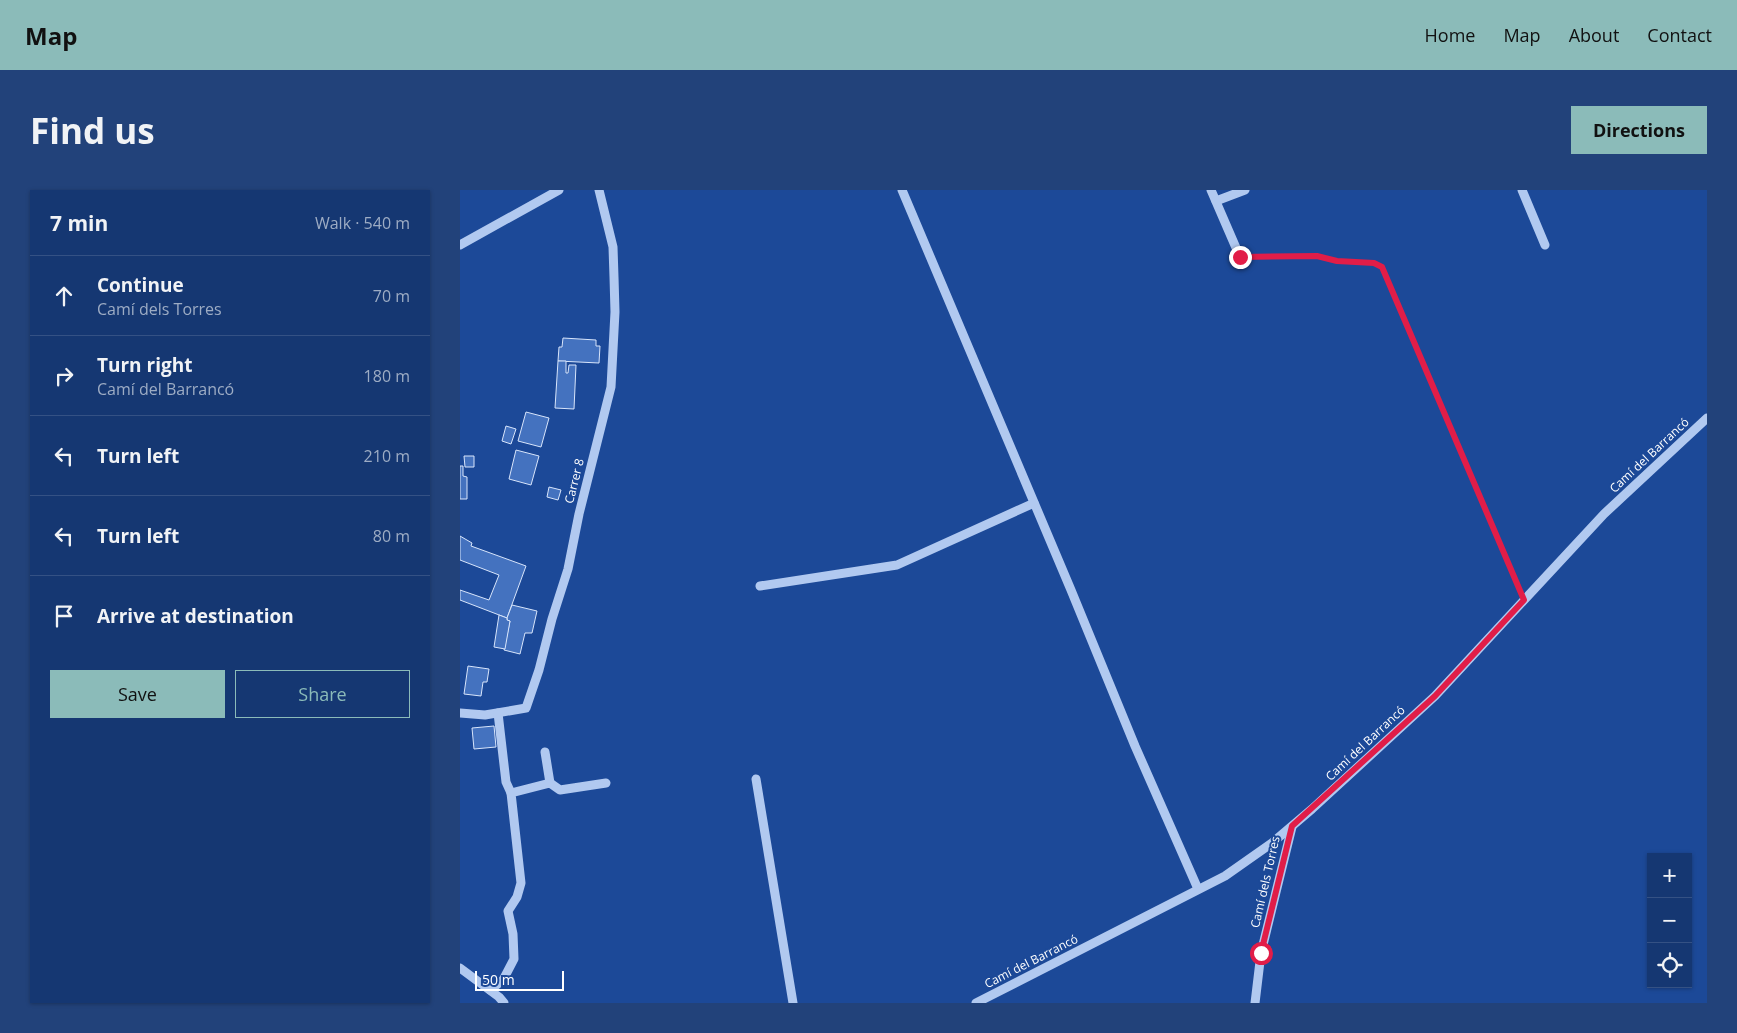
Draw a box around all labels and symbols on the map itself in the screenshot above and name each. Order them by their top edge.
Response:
route end [1229,246,1252,269]
street label: Camí del Barrancó [1606,414,1692,496]
street label: Carrer 8 [560,457,588,505]
street label: Camí del Barrancó [1322,702,1408,784]
street label: Camí dels Torres [1246,834,1284,929]
street label: Camí del Barrancó [981,930,1081,992]
route start [1250,942,1273,965]
scale bar [475,968,564,991]

